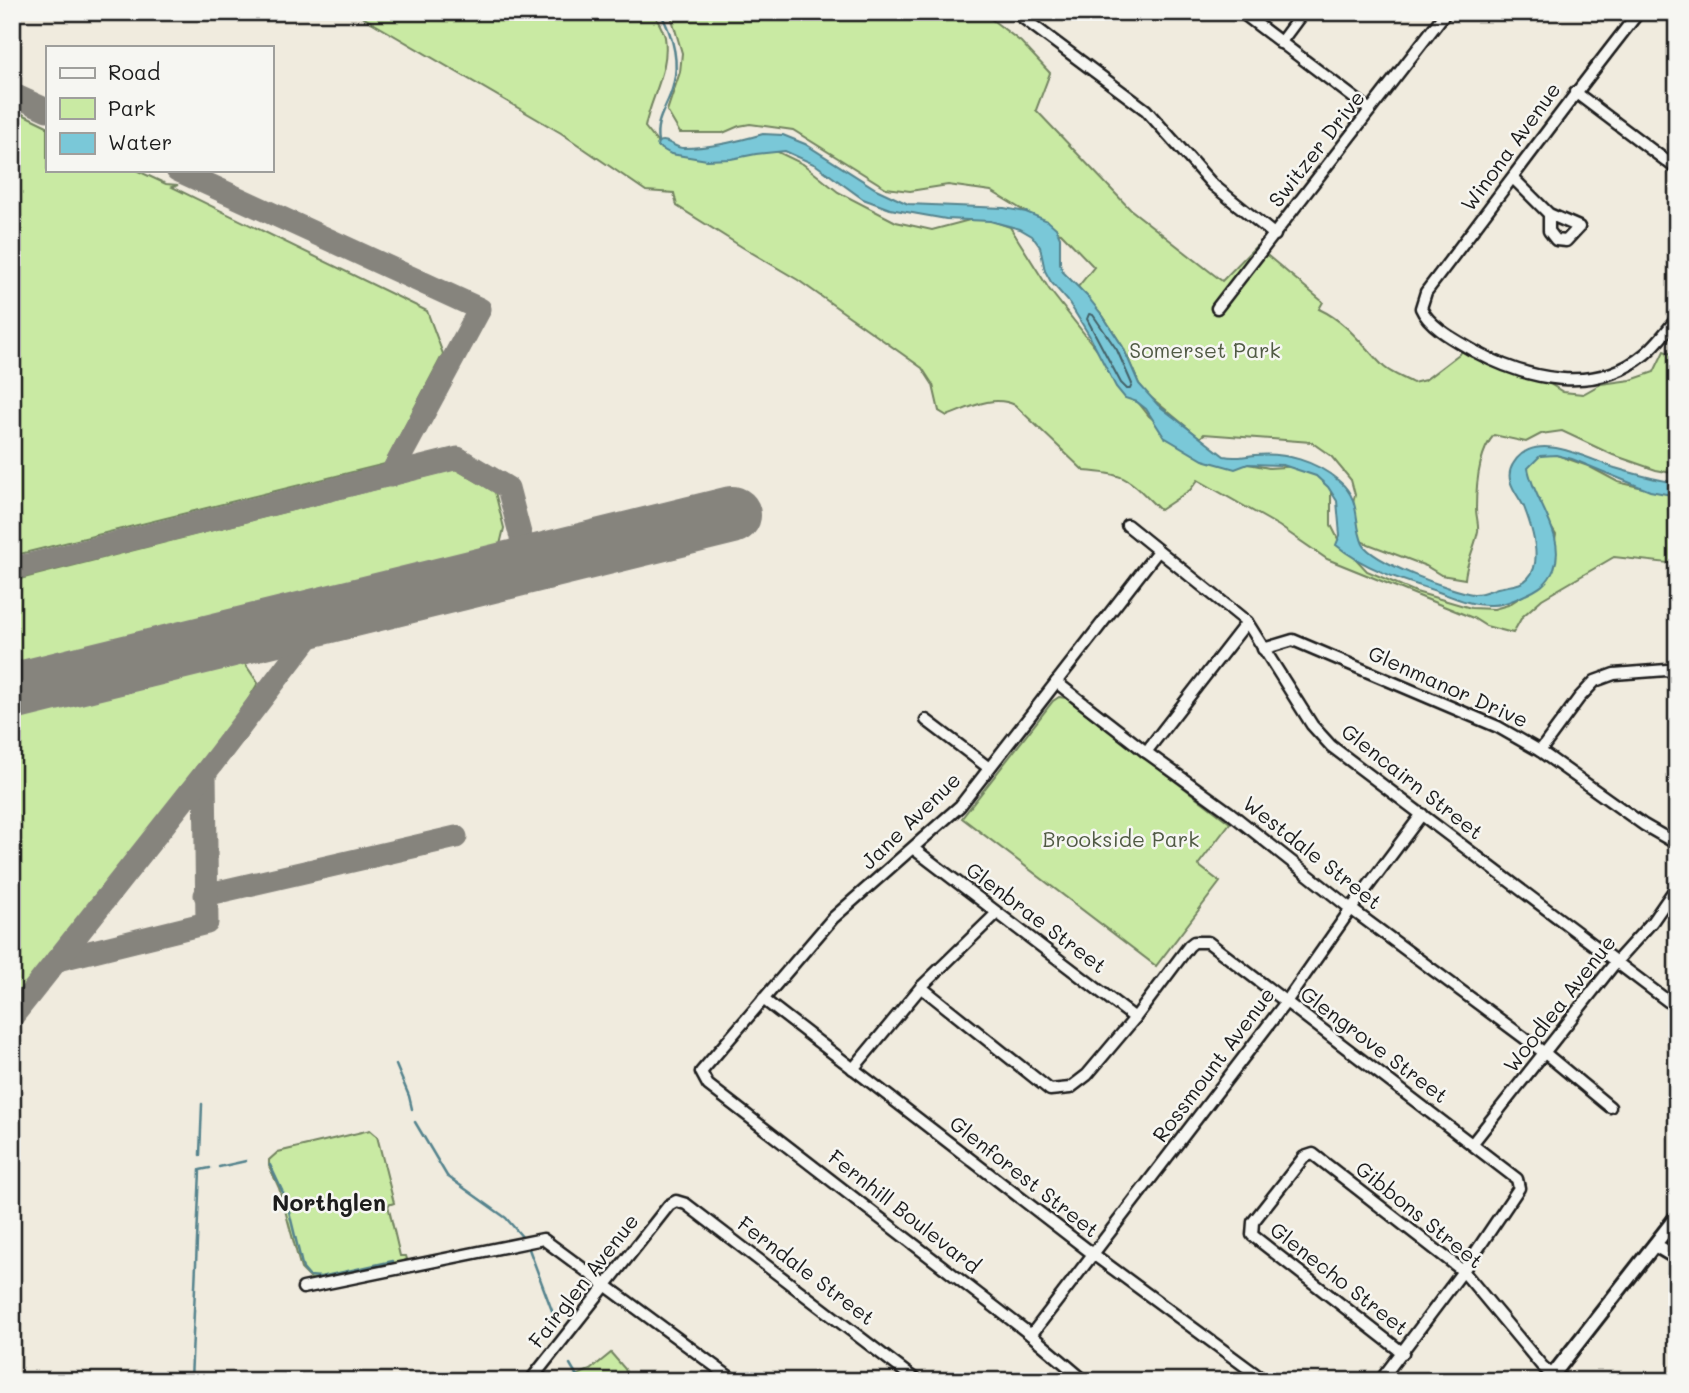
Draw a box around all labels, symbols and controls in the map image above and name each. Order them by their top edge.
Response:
legend [46,46,273,172]
text: Road [108,58,160,85]
street label: Winona Avenue [1454,76,1566,216]
street label: Switzer Drive [1262,84,1370,212]
text: Park [108,94,156,121]
text: Water [108,128,172,155]
park label: Somerset Park [1129,336,1281,363]
street label: Glenmanor Drive [1364,638,1533,733]
street label: Glencairn Street [1336,717,1489,845]
street label: Jane Avenue [854,766,966,874]
street label: Westdale Street [1238,789,1388,915]
park label: Brookside Park [1043,825,1199,852]
street label: Glenbrae Street [961,855,1113,978]
street label: Woodlea Avenue [1497,929,1621,1077]
street label: Glengrove Street [1296,979,1454,1108]
street label: Rossmount Avenue [1146,981,1280,1147]
street label: Glenforest Street [945,1109,1105,1243]
street label: Fernhill Boulevard [823,1143,986,1279]
street label: Gibbons Street [1351,1154,1489,1274]
district label: Northglen [272,1187,386,1217]
street label: Fairglen Avenue [522,1207,644,1353]
street label: Ferndale Street [733,1209,881,1330]
street label: Glenecho Street [1265,1215,1415,1340]

